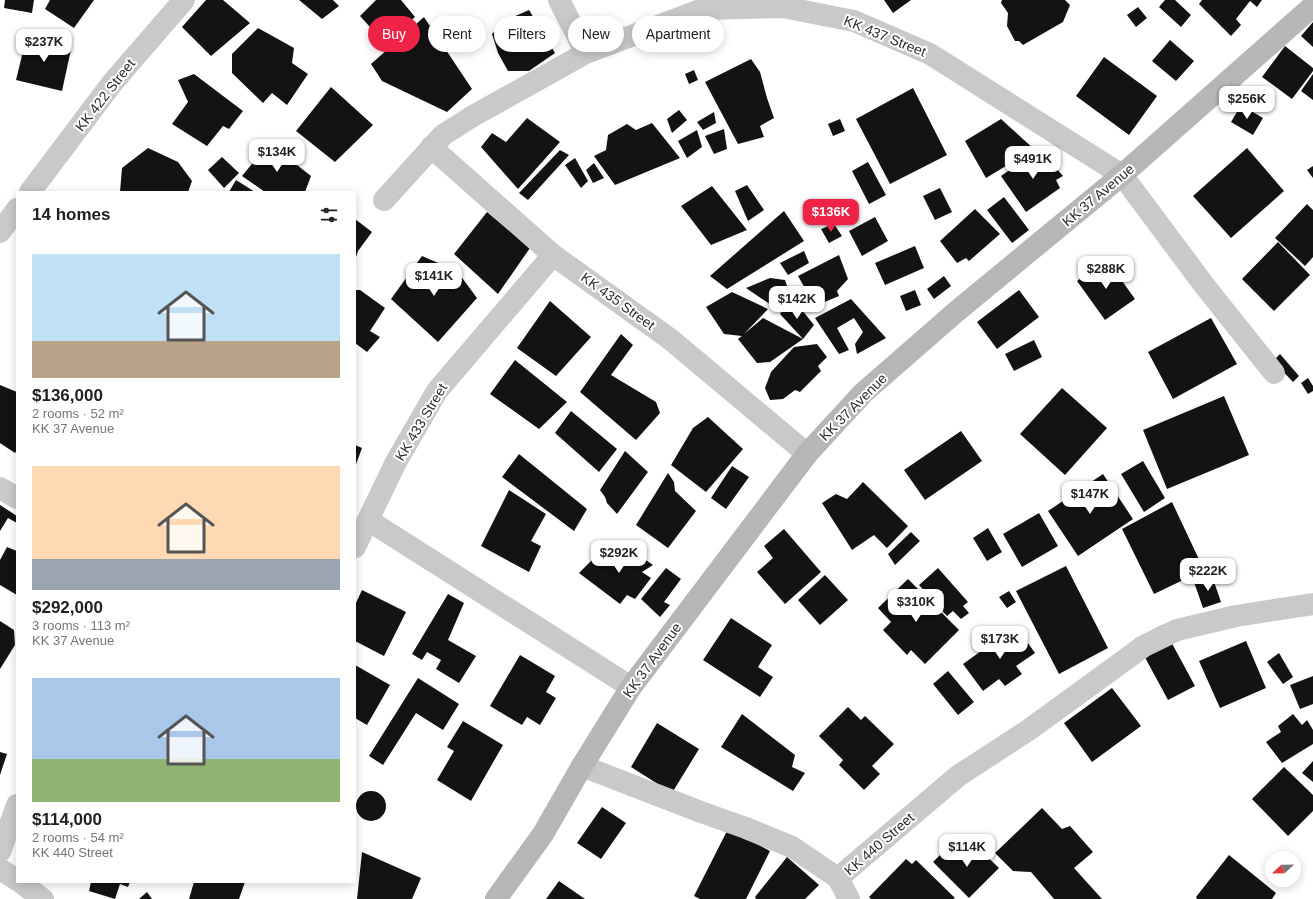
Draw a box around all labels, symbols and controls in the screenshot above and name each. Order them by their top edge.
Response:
street label: KK 437 Street [842,12,929,60]
chip: Buy [368,16,420,52]
chip: Rent [428,16,486,52]
chip: Filters [494,16,560,52]
chip: New [568,16,624,52]
chip: Apartment [632,16,724,52]
pin: $237K [16,29,72,63]
text: $237K [25,34,63,49]
street label: KK 422 Street [72,56,138,134]
pin: $256K [1219,86,1275,120]
text: $256K [1228,91,1266,106]
pin: $134K [249,139,305,173]
text: $134K [258,144,296,159]
pin: $491K [1005,146,1061,180]
text: $491K [1014,151,1052,166]
street label: KK 37 Avenue [1059,160,1137,230]
pin: $136K [803,199,859,233]
icon: filters [318,204,340,226]
text: $136K [812,204,850,219]
text: 14 homes [32,205,110,224]
pin: $288K [1078,256,1134,290]
text: $288K [1087,261,1125,276]
pin: $141K [406,263,462,297]
text: $141K [415,268,453,283]
street label: KK 435 Street [578,269,658,333]
icon: home [150,280,222,352]
pin: $142K [769,286,825,320]
text: $142K [778,291,816,306]
street label: KK 37 Avenue [816,370,890,444]
street label: KK 433 Street [392,380,450,463]
text: $136,000 [32,386,103,405]
text: 2 rooms · 52 m² [32,406,124,421]
text: KK 37 Avenue [32,421,114,436]
pin: $147K [1062,481,1118,515]
text: $147K [1071,486,1109,501]
icon: home [150,492,222,564]
pin: $292K [591,540,647,574]
text: $292K [600,545,638,560]
pin: $222K [1180,558,1236,592]
text: $222K [1189,563,1227,578]
pin: $310K [888,589,944,623]
text: $310K [897,594,935,609]
text: $292,000 [32,598,103,617]
text: 3 rooms · 113 m² [32,618,130,633]
street label: KK 37 Avenue [620,619,685,700]
pin: $173K [972,626,1028,660]
text: $173K [981,631,1019,646]
text: KK 37 Avenue [32,633,114,648]
icon: home [150,704,222,776]
street label: KK 440 Street [841,809,917,879]
text: $114,000 [32,810,102,829]
text: 2 rooms · 54 m² [32,830,124,845]
pin: $114K [939,834,995,868]
text: $114K [948,839,986,854]
text: KK 440 Street [32,845,113,860]
north arrow [1265,851,1301,887]
map controls [1265,851,1301,887]

